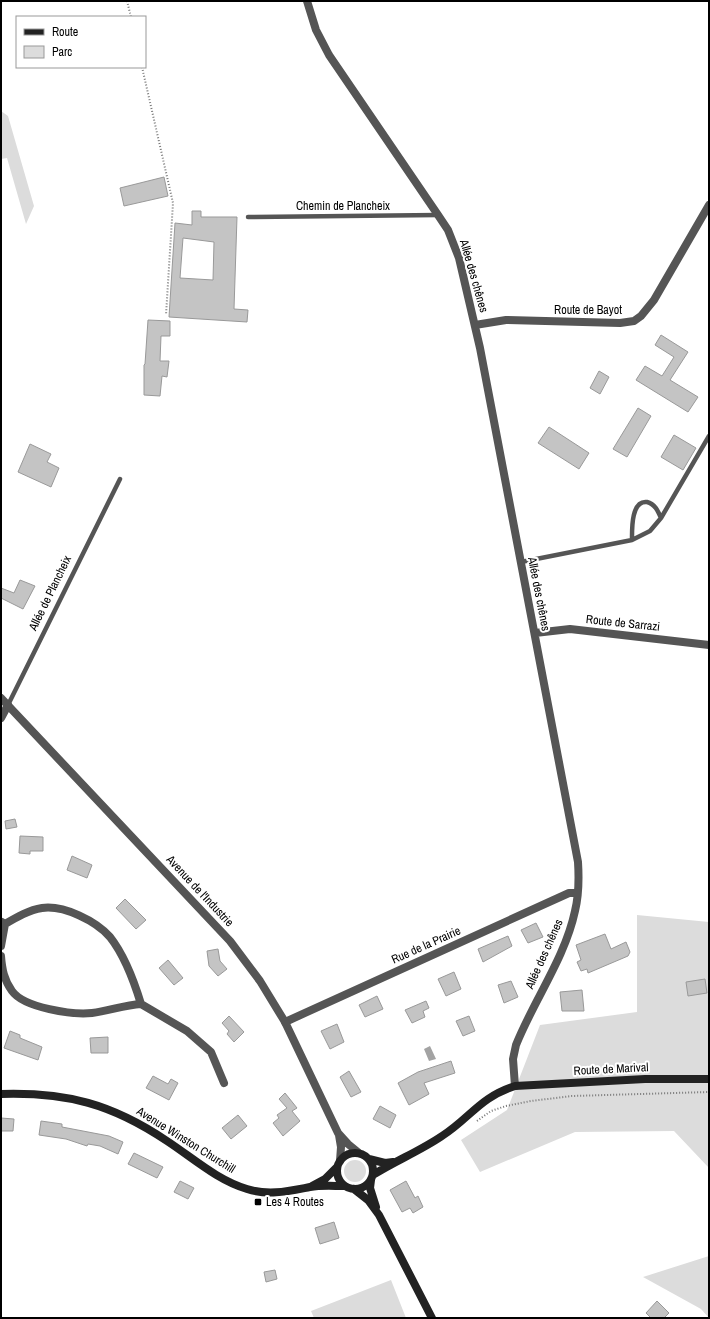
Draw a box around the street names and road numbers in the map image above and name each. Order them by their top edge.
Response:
street label: Chemin de Plancheix [296,198,390,214]
street label: Allée des chênes [456,237,492,314]
street label: Route de Bayot [554,302,622,318]
street label: Allée de Plancheix [25,553,75,634]
street label: Allée des chênes [524,555,554,632]
street label: Route de Sarrazi [585,611,661,635]
street label: Avenue de l'Industrie [162,851,237,930]
street label: Allée des chênes [521,916,567,992]
street label: Rue de la Prairie [389,923,463,967]
street label: Route de Marival [573,1059,649,1079]
street label: Avenue Winston Churchill [133,1103,238,1177]

